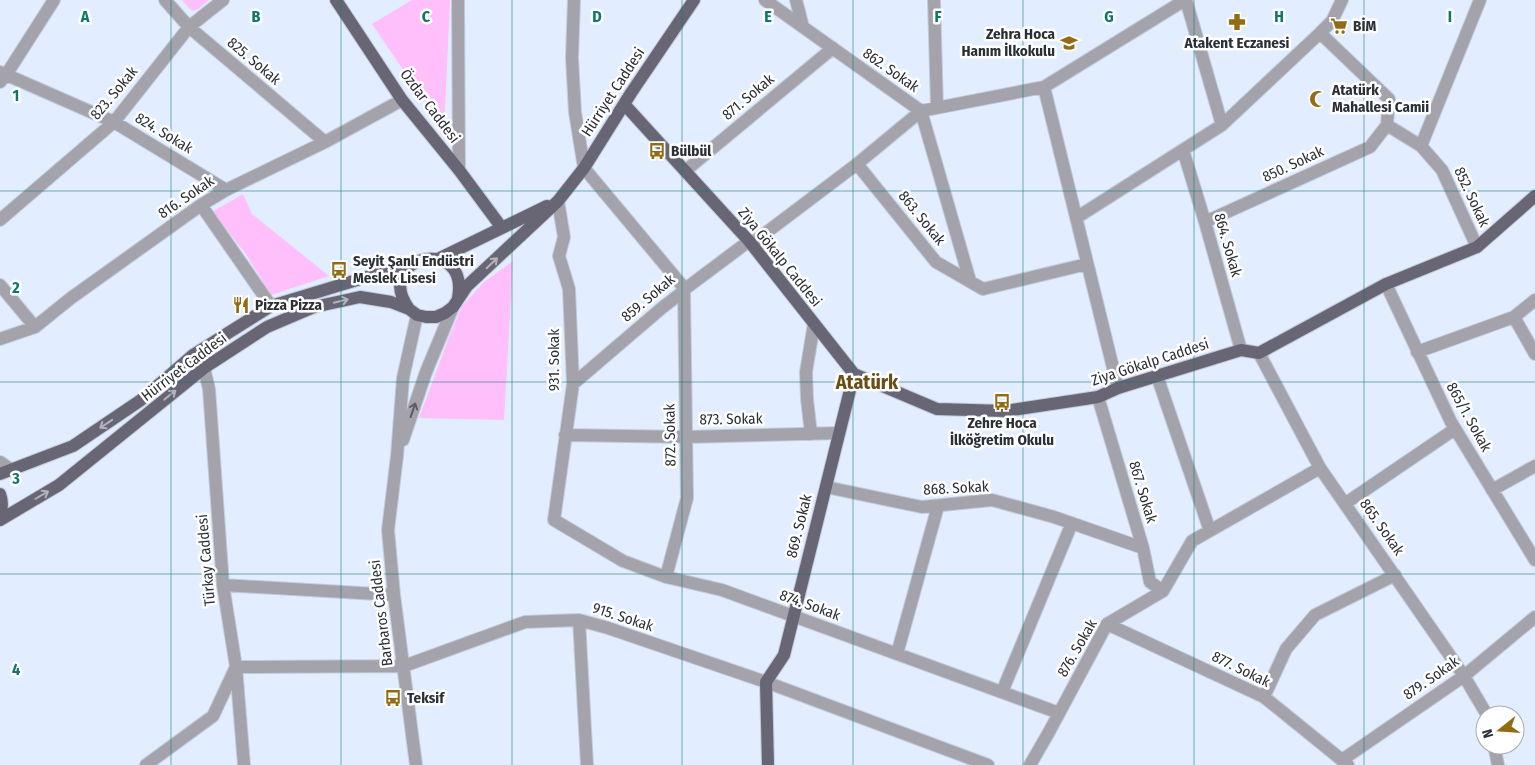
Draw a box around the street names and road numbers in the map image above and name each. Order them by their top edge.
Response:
street label: 825. Sokak [224,34,284,88]
street label: Hürriyet Caddesi [578,44,648,140]
street label: 862. Sokak [859,44,923,96]
street label: 823. Sokak [87,63,141,123]
street label: Özdar Caddesi [396,66,464,146]
street label: 871. Sokak [718,70,778,124]
street label: 824. Sokak [132,109,196,157]
street label: 850. Sokak [1260,142,1326,186]
street label: 852. Sokak [1450,164,1494,230]
street label: 816. Sokak [155,172,217,222]
street label: 863. Sokak [895,187,949,249]
street label: Ziya Gökalp Caddesi [734,204,826,310]
street label: 864. Sokak [1210,211,1246,279]
street label: 859. Sokak [617,270,679,326]
street label: Hürriyet Caddesi [138,329,230,405]
street label: 931. Sokak [545,329,563,391]
street label: Ziya Gökalp Caddesi [1089,334,1211,390]
street label: 865/1. Sokak [1443,379,1495,455]
street label: 872. Sokak [660,403,680,467]
street label: 873. Sokak [699,409,763,429]
street label: 867. Sokak [1125,459,1161,525]
street label: 868. Sokak [923,477,989,499]
street label: 869. Sokak [782,492,816,560]
street label: 865. Sokak [1356,495,1408,559]
street label: Türkay Caddesi [193,513,219,607]
street label: Barbaros Caddesi [366,559,396,667]
street label: 874. Sokak [777,586,843,624]
street label: 915. Sokak [590,599,656,635]
street label: 876. Sokak [1053,616,1101,680]
street label: 877. Sokak [1209,647,1273,691]
street label: 879. Sokak [1400,652,1462,704]

